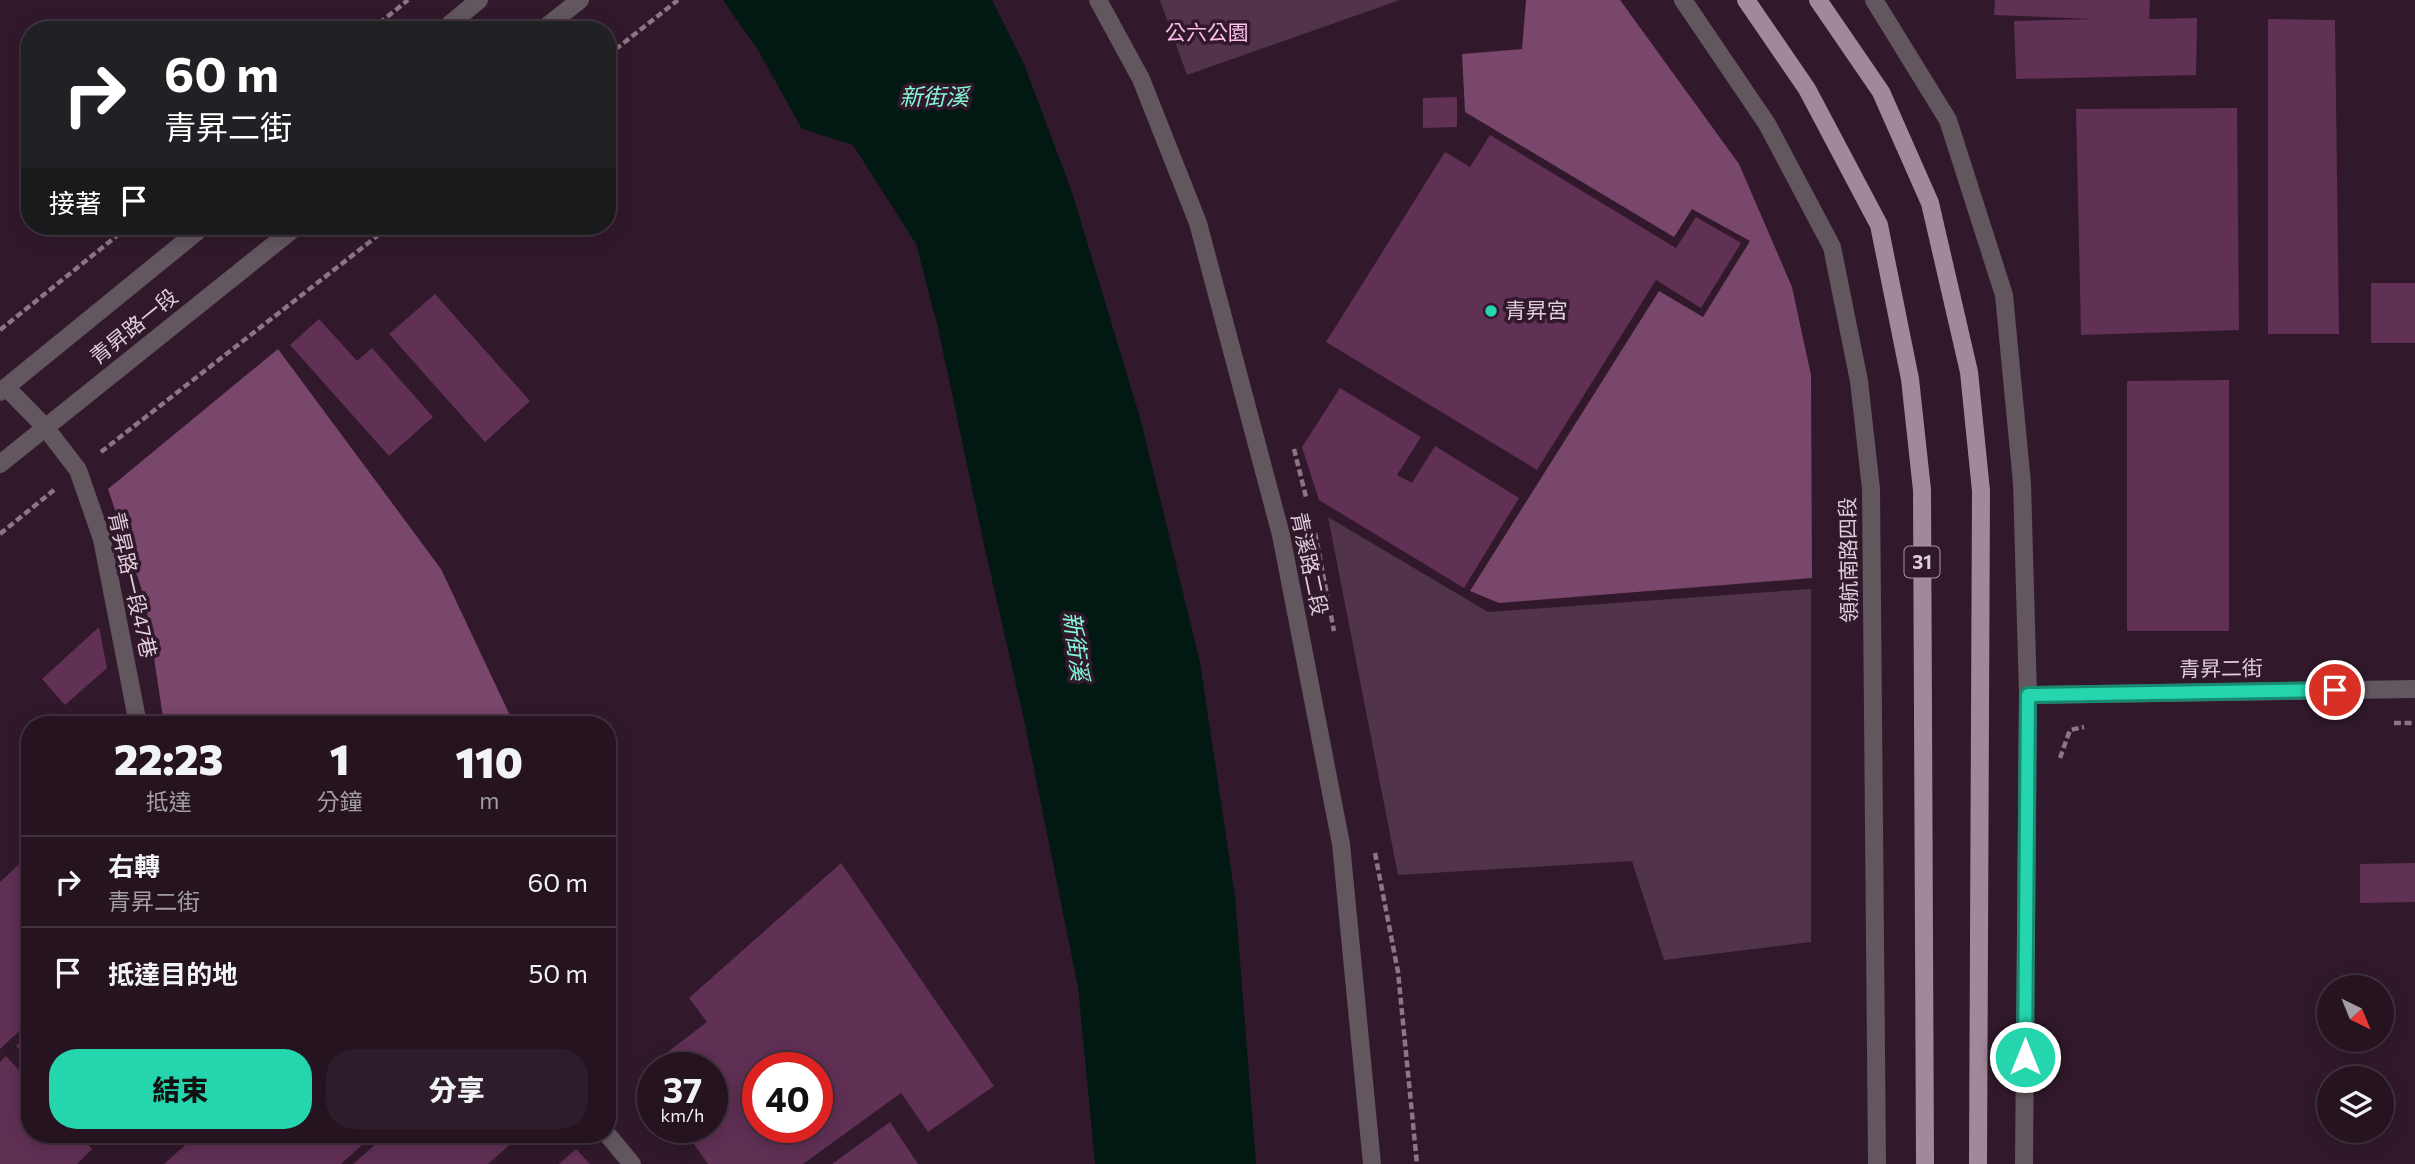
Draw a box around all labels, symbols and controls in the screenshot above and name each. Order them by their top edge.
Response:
park label: 公六公園 [1165,19,1249,44]
text: 60 m [164,42,279,102]
icon: right [49,49,140,140]
water label: 新街溪 [900,82,972,110]
text: 青昇二街 [164,106,292,146]
icon: arrive [115,182,153,220]
text: 接著 [49,187,101,218]
street label: 青昇路一段 [84,283,182,369]
place label: 青昇宮 [1505,297,1568,322]
marker: 青昇宮 [1483,303,1499,319]
street label: 領航南路四段 [1834,497,1861,623]
street label: 青昇路一段47巷 [104,509,162,660]
street label: 青溪路二段 [1287,510,1334,618]
road number: 31 [1904,547,1940,578]
water label: 新街溪 [1059,610,1095,685]
street label: 青昇二街 [2179,654,2263,681]
pin [2305,660,2365,720]
icon: arrive [2316,671,2354,709]
text: 22:23 [114,732,223,784]
text: 1 [330,732,349,784]
text: 110 [456,735,523,787]
text: m [479,786,499,814]
text: 抵達 [146,787,192,815]
text: 分鐘 [316,787,362,815]
text: 右轉 [108,850,160,881]
icon: right [49,863,87,901]
text: 60 m [528,866,588,897]
text: 青昇二街 [108,887,200,915]
icon: arrive [49,954,87,992]
text: 50 m [528,957,588,988]
text: 抵達目的地 [108,958,238,989]
north arrow [2317,975,2394,1052]
map controls [2317,975,2394,1143]
position arrow [1988,1020,2062,1094]
button: 結束 [49,1049,312,1129]
button: 分享 [326,1049,588,1129]
speed limit sign: 40 [742,1052,833,1143]
button: layers [2317,1066,2394,1143]
text: 37 [663,1067,702,1110]
text: km/h [661,1104,704,1126]

